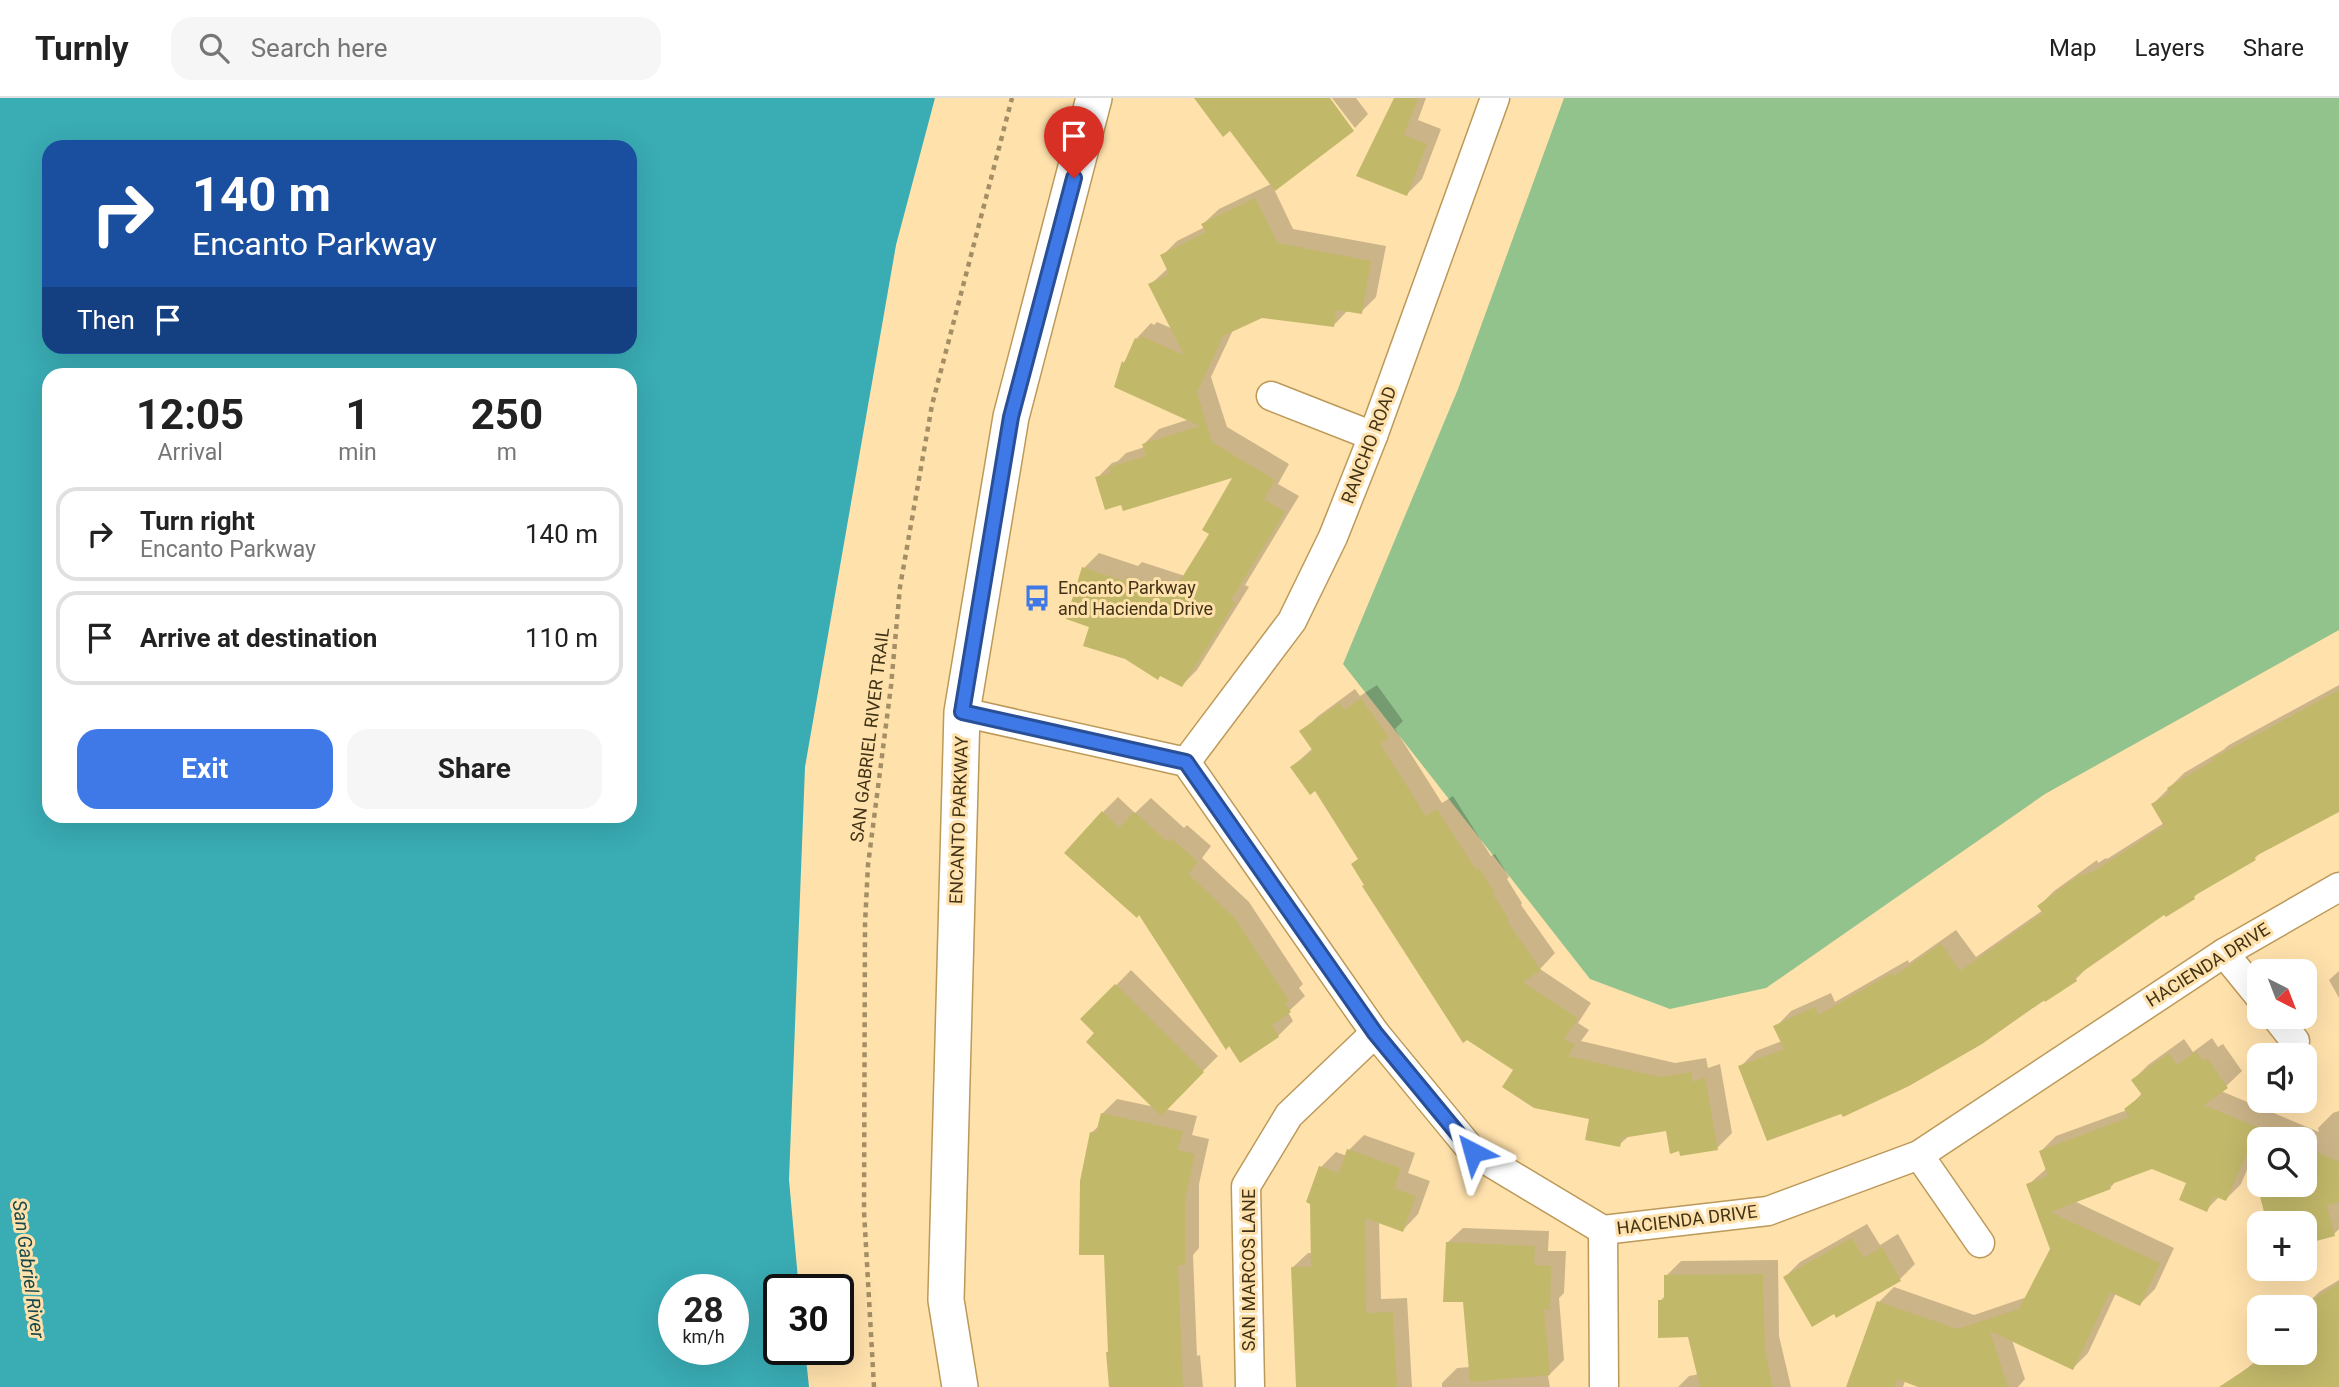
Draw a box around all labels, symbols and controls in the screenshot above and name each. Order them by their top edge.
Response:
search box [171,17,661,80]
text: Turnly [35,29,129,68]
icon: search [195,29,233,67]
text: Search here [251,33,387,63]
text: Map [2049,34,2097,62]
text: Layers [2135,34,2205,62]
text: Share [2243,34,2304,62]
pin [1044,106,1104,178]
icon: arrive [1055,117,1093,155]
text: 140 m [192,166,331,223]
icon: right [77,168,168,259]
text: Encanto Parkway [192,225,437,263]
icon: arrive [149,301,187,339]
text: Then [77,305,135,335]
street label: RANCHO ROAD [1337,383,1401,506]
text: 12:05 [136,390,244,439]
text: 1 [345,390,370,439]
text: 250 [471,390,543,439]
text: Arrival [157,439,223,466]
text: min [338,439,377,466]
text: m [497,439,517,466]
text: Turn right [140,506,255,536]
icon: right [81,515,119,553]
text: 140 m [525,519,598,549]
text: Encanto Parkway [140,536,316,563]
place label: Encanto Parkway and Hacienda Drive [1058,577,1213,619]
bus stop icon: Encanto Parkway and Hacienda Drive [1022,583,1052,613]
icon: arrive [81,619,119,657]
text: Arrive at destination [140,623,377,653]
text: 110 m [525,623,598,653]
street label: SAN GABRIEL RIVER TRAIL [846,626,893,844]
button: Exit [77,729,333,809]
button: Share [347,729,602,809]
street label: ENCANTO PARKWAY [945,735,972,904]
street label: HACIENDA DRIVE [2142,918,2273,1011]
north arrow [2247,959,2317,1029]
map controls [2247,959,2317,1365]
button: sound [2247,1043,2317,1113]
position arrow [1436,1115,1510,1189]
button: search [2247,1127,2317,1197]
street label: SAN MARCOS LANE [1238,1189,1259,1351]
water label: San Gabriel River [7,1199,50,1340]
street label: HACIENDA DRIVE [1615,1200,1759,1239]
button: + [2247,1211,2317,1281]
speed limit sign: 30 [763,1274,854,1365]
text: 28 [683,1290,724,1331]
button: − [2247,1295,2317,1365]
text: km/h [682,1326,725,1347]

